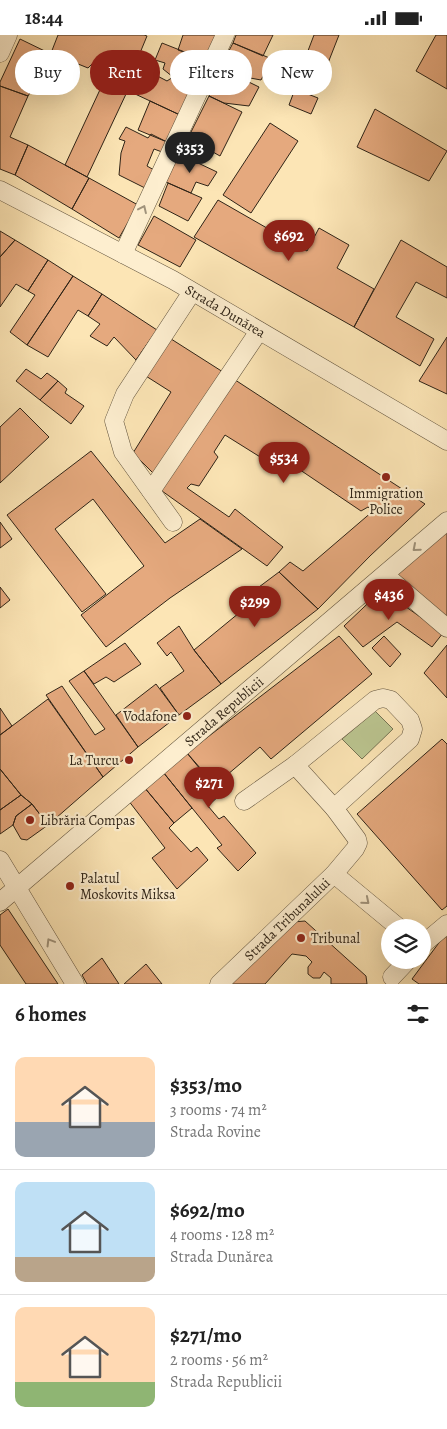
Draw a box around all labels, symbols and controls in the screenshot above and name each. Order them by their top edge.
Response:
text: 18:44 [25,5,63,31]
chip: Buy [15,50,80,95]
chip: Rent [90,50,160,95]
chip: Filters [170,50,252,95]
chip: New [262,50,332,95]
pin: $353 [160,131,220,174]
text: $353 [176,137,204,159]
one-way arrow [137,206,147,215]
pin: $692 [259,219,319,262]
text: $692 [274,225,304,247]
street label: Strada Dunărea [182,280,270,342]
pin: $534 [254,441,314,484]
text: $534 [270,447,298,469]
marker: Immigration Police [380,471,392,483]
place label: Immigration Police [349,484,423,519]
one-way arrow [412,542,421,551]
pin: $436 [359,579,419,621]
text: $436 [374,584,404,606]
pin: $299 [225,585,285,628]
text: $299 [240,591,270,613]
street label: Strada Republicii [180,672,267,750]
place label: Vodafone [122,707,177,726]
marker: Vodafone [181,710,193,722]
place label: La Turcu [69,751,119,770]
marker: La Turcu [123,754,135,766]
pin: $271 [179,767,239,809]
text: $271 [195,772,223,794]
place label: Librăria Compas [40,811,135,830]
marker: Librăria Compas [24,814,36,826]
place label: Palatul Moskovits Miksa [80,869,176,904]
street label: Strada Tribunalului [240,875,334,963]
marker: Palatul Moskovits Miksa [64,880,76,892]
one-way arrow [360,895,369,904]
map controls [381,919,431,969]
button: layers [381,919,431,969]
place label: Tribunal [311,930,360,946]
marker: Tribunal [295,932,307,944]
one-way arrow [46,939,56,948]
text: 6 homes [15,1000,87,1028]
icon: filters [404,1000,432,1028]
text: $353/mo [170,1071,242,1099]
icon: home [55,1077,115,1137]
text: 3 rooms · 74 m² [170,1099,267,1121]
text: Strada Rovine [170,1121,261,1143]
text: $692/mo [170,1196,245,1224]
icon: home [55,1202,115,1262]
text: 4 rooms · 128 m² [170,1224,274,1246]
text: Strada Dunărea [170,1246,273,1268]
text: $271/mo [170,1321,242,1349]
icon: home [55,1327,115,1387]
text: 2 rooms · 56 m² [170,1349,268,1371]
text: Strada Republicii [170,1371,282,1393]

